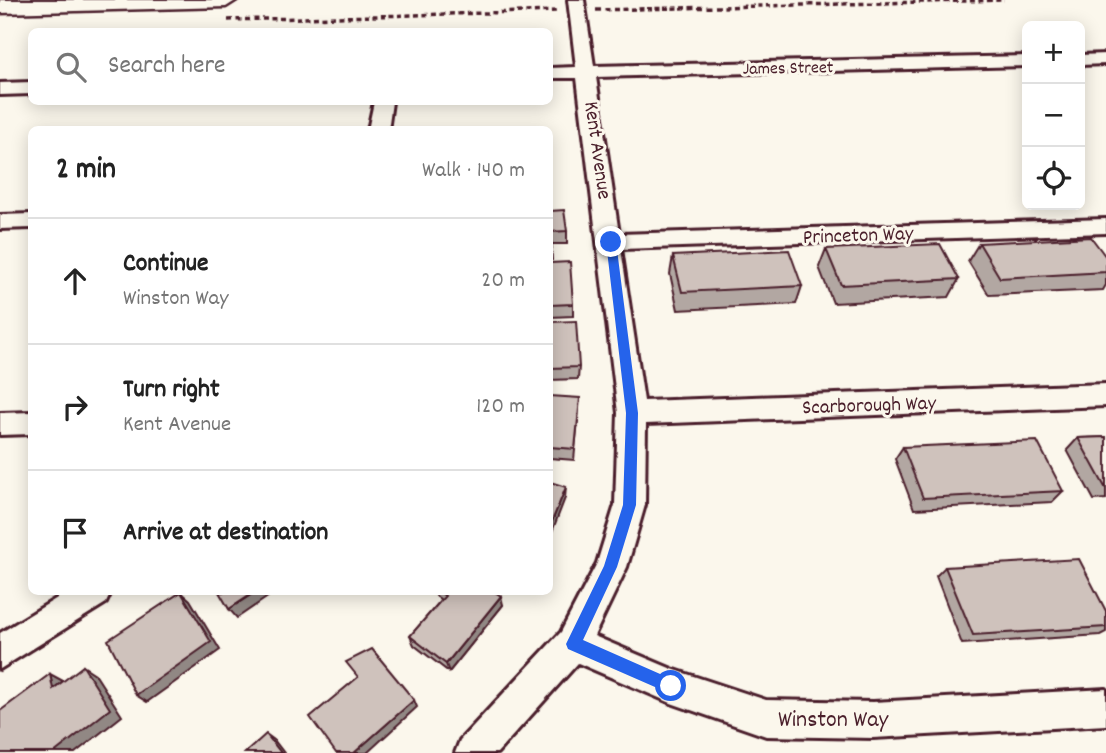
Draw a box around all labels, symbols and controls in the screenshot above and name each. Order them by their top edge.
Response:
map controls [1022,21,1085,210]
button: + [1022,21,1085,84]
search box [28,28,553,105]
icon: search [52,48,90,86]
text: Search here [108,48,226,85]
street label: James Street [742,56,834,83]
button: − [1022,84,1085,147]
street label: Kent Avenue [574,99,618,201]
button: locate [1022,147,1085,210]
text: 2 min [56,150,116,193]
text: Walk · 140 m [422,155,525,188]
street label: Princeton Way [802,220,914,254]
route end [595,226,626,257]
text: Continue [123,246,208,283]
icon: ahead [56,262,94,300]
text: 20 m [481,265,525,298]
text: Winston Way [123,283,229,316]
text: Turn right [123,372,220,409]
icon: right [56,388,94,426]
street label: Scarborough Way [802,390,937,424]
text: 120 m [476,391,525,424]
text: Kent Avenue [123,409,231,442]
icon: arrive [56,514,94,552]
text: Arrive at destination [123,515,328,552]
route start [655,670,686,701]
street label: Winston Way [778,704,889,738]

